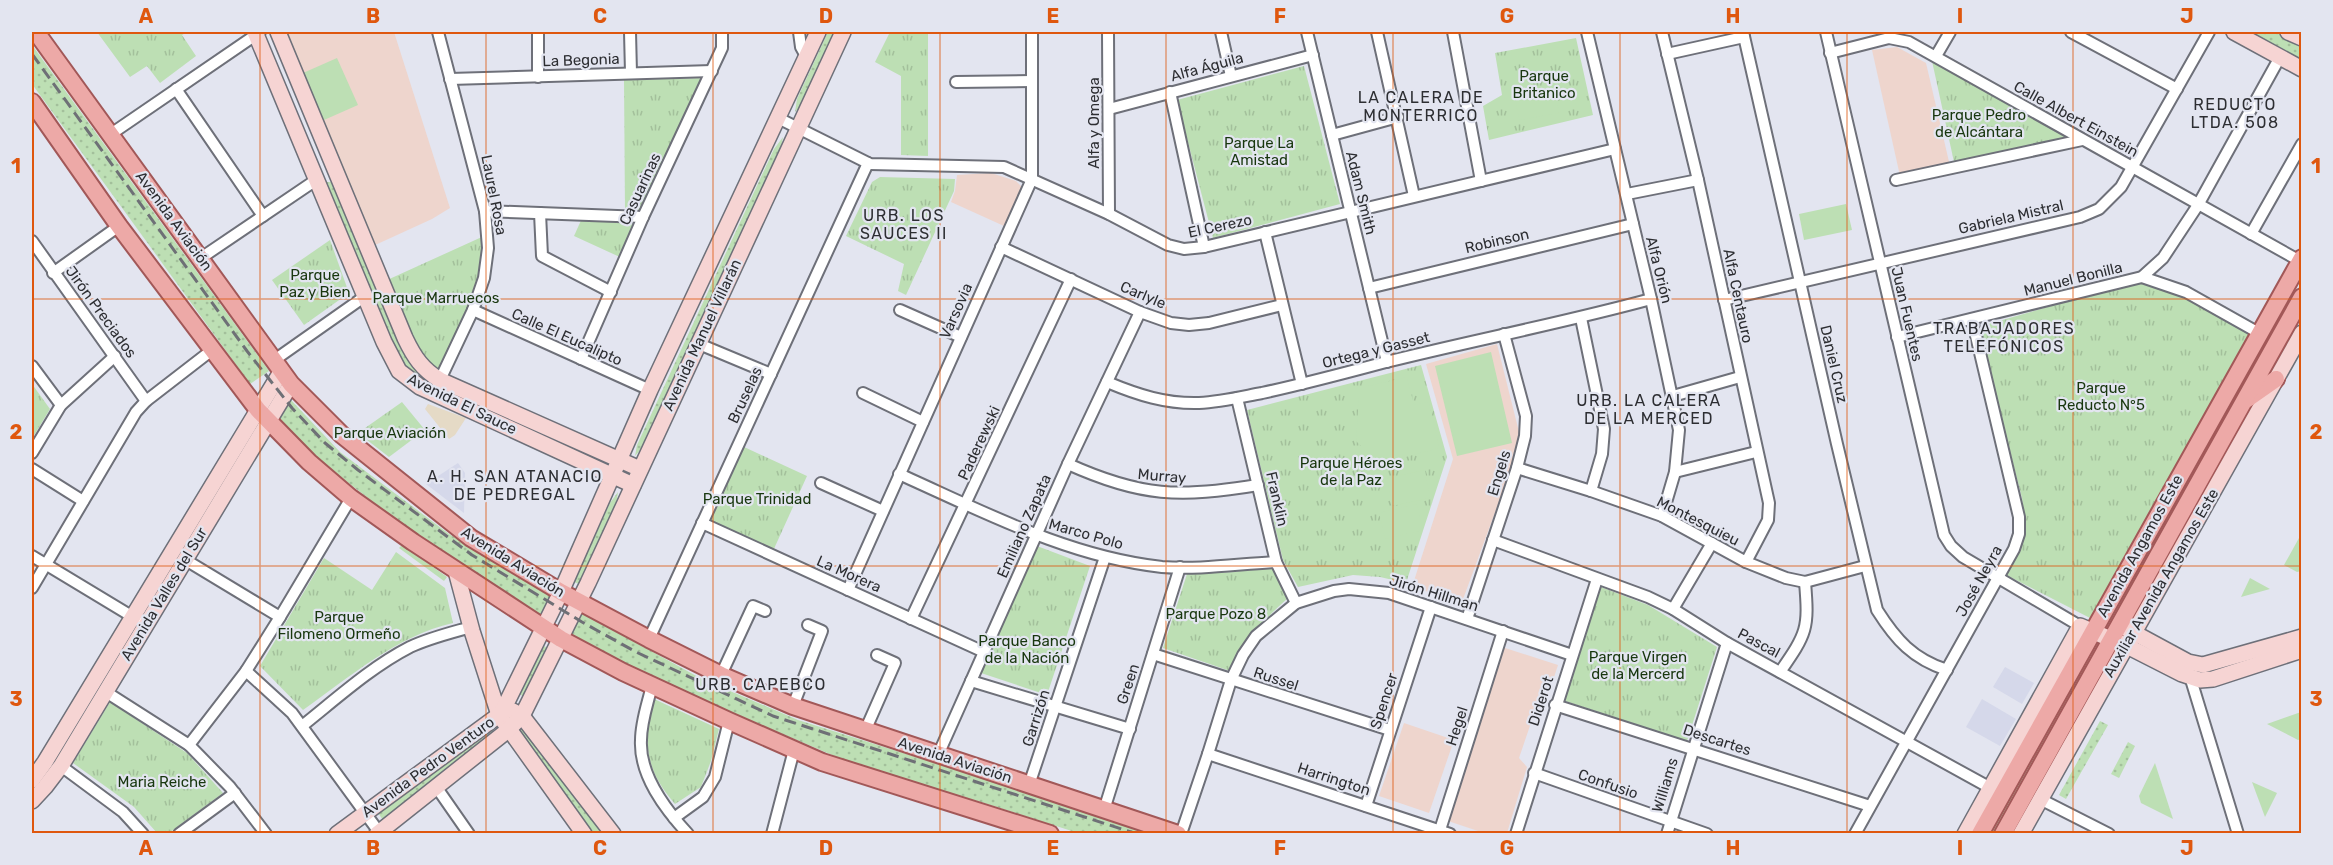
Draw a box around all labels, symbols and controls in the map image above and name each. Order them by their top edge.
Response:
text: A [139,4,154,28]
text: B [366,4,380,28]
text: C [593,4,607,28]
text: D [819,4,833,28]
text: E [1047,4,1059,28]
text: F [1274,4,1286,28]
text: G [1500,4,1514,28]
text: H [1726,4,1740,28]
text: I [1957,4,1963,28]
text: J [2180,4,2194,28]
street label: Alfa Águila [1169,49,1245,85]
street label: La Begonia [542,50,620,70]
park label: Parque Britanico [1512,67,1576,102]
street label: Alfa y Omega [1085,77,1103,169]
street label: Calle Albert Einstein [2010,77,2142,161]
district label: LA CALERA DE MONTERRICO [1358,88,1484,125]
district label: REDUCTO LTDA. 508 [2190,95,2280,132]
park label: Parque Pedro de Alcántara [1932,106,2026,141]
park label: Parque La Amistad [1224,134,1294,169]
street label: Adam Smith [1342,149,1380,237]
street label: Casuarinas [615,150,665,228]
street label: Laurel Rosa [477,153,511,237]
text: 1 [11,154,21,178]
text: 1 [2311,154,2321,178]
street label: Avenida Aviación [132,168,216,274]
street label: Gabriela Mistral [1957,196,2065,238]
district label: URB. LOS SAUCES II [860,206,948,243]
street label: El Cerezo [1186,210,1254,242]
street label: Robinson [1463,225,1531,257]
street label: Alfa Orión [1642,235,1676,305]
street label: Alfa Centauro [1719,247,1757,345]
street label: Avenida Manuel Villarán [659,256,745,414]
street label: Manuel Bonilla [2022,258,2124,300]
street label: Jirón Preciados [62,263,141,362]
street label: Juan Fuentes [1887,265,1927,363]
park label: Parque Paz y Bien [279,266,351,301]
street label: Carlyle [1117,277,1169,313]
street label: Varsovia [936,280,976,342]
park label: Parque Marruecos [373,289,500,307]
street label: Calle El Eucalipto [509,305,625,369]
district label: TRABAJADORES TELEFÓNICOS [1933,319,2075,356]
street label: Daniel Cruz [1816,323,1852,405]
street label: Ortega y Gasset [1320,328,1432,372]
street label: Bruselas [724,364,766,426]
street label: Avenida El Sauce [404,370,520,438]
park label: Parque Reducto N°5 [2057,379,2145,414]
district label: URB. LA CALERA DE LA MERCED [1576,391,1722,428]
street label: Paderewski [954,403,1004,483]
text: 2 [10,420,23,444]
text: 2 [2310,420,2323,444]
park label: Parque Aviación [334,424,446,442]
street label: Engels [1484,448,1515,498]
park label: Parque Héroes de la Paz [1300,454,1403,489]
street label: Murray [1137,465,1187,487]
district label: A. H. SAN ATANACIO DE PEDREGAL [427,467,603,504]
street label: Franklin [1262,470,1292,528]
street label: Emiliano Zapata [993,471,1055,581]
street label: Avenida Angamos Este [2093,472,2187,620]
street label: Auxiliar Avenida Angamos Este [2100,486,2222,680]
park label: Parque Trinidad [703,490,811,508]
street label: Montesquieu [1654,492,1742,550]
street label: Marco Polo [1047,515,1125,553]
street label: Avenida Aviación [458,523,568,601]
street label: Avenida Valles del Sur [117,524,211,664]
street label: José Neyra [1952,542,2006,620]
street label: La Morera [814,552,884,596]
street label: Jirón Hillman [1387,571,1481,615]
park label: Parque Pozo 8 [1166,605,1266,623]
park label: Parque Filomeno Ormeño [277,608,401,643]
street label: Pascal [1735,624,1783,662]
park label: Parque Banco de la Nación [978,632,1076,667]
park label: Parque Virgen de la Mercerd [1589,648,1687,683]
street label: Green [1113,661,1143,707]
street label: Russel [1251,663,1301,695]
street label: Spencer [1366,670,1402,731]
street label: Diderot [1525,674,1558,728]
district label: URB. CAPEBCO [695,675,827,694]
text: 3 [9,687,23,711]
street label: Garrizón [1018,687,1054,749]
text: 3 [2309,687,2323,711]
street label: Hegel [1442,704,1472,748]
street label: Avenida Pedro Venturo [358,713,498,821]
street label: Descartes [1681,721,1754,760]
street label: Avenida Aviación [896,733,1014,787]
street label: Williams [1648,755,1682,814]
street label: Harrington [1295,759,1373,799]
street label: Confusio [1576,765,1640,803]
park label: Maria Reiche [117,773,207,791]
text: A [139,836,154,860]
text: B [366,836,380,860]
text: C [593,836,607,860]
text: D [819,836,833,860]
text: E [1047,836,1059,860]
text: F [1274,836,1286,860]
text: G [1500,836,1514,860]
text: H [1726,836,1740,860]
text: I [1957,836,1963,860]
text: J [2180,836,2194,860]

